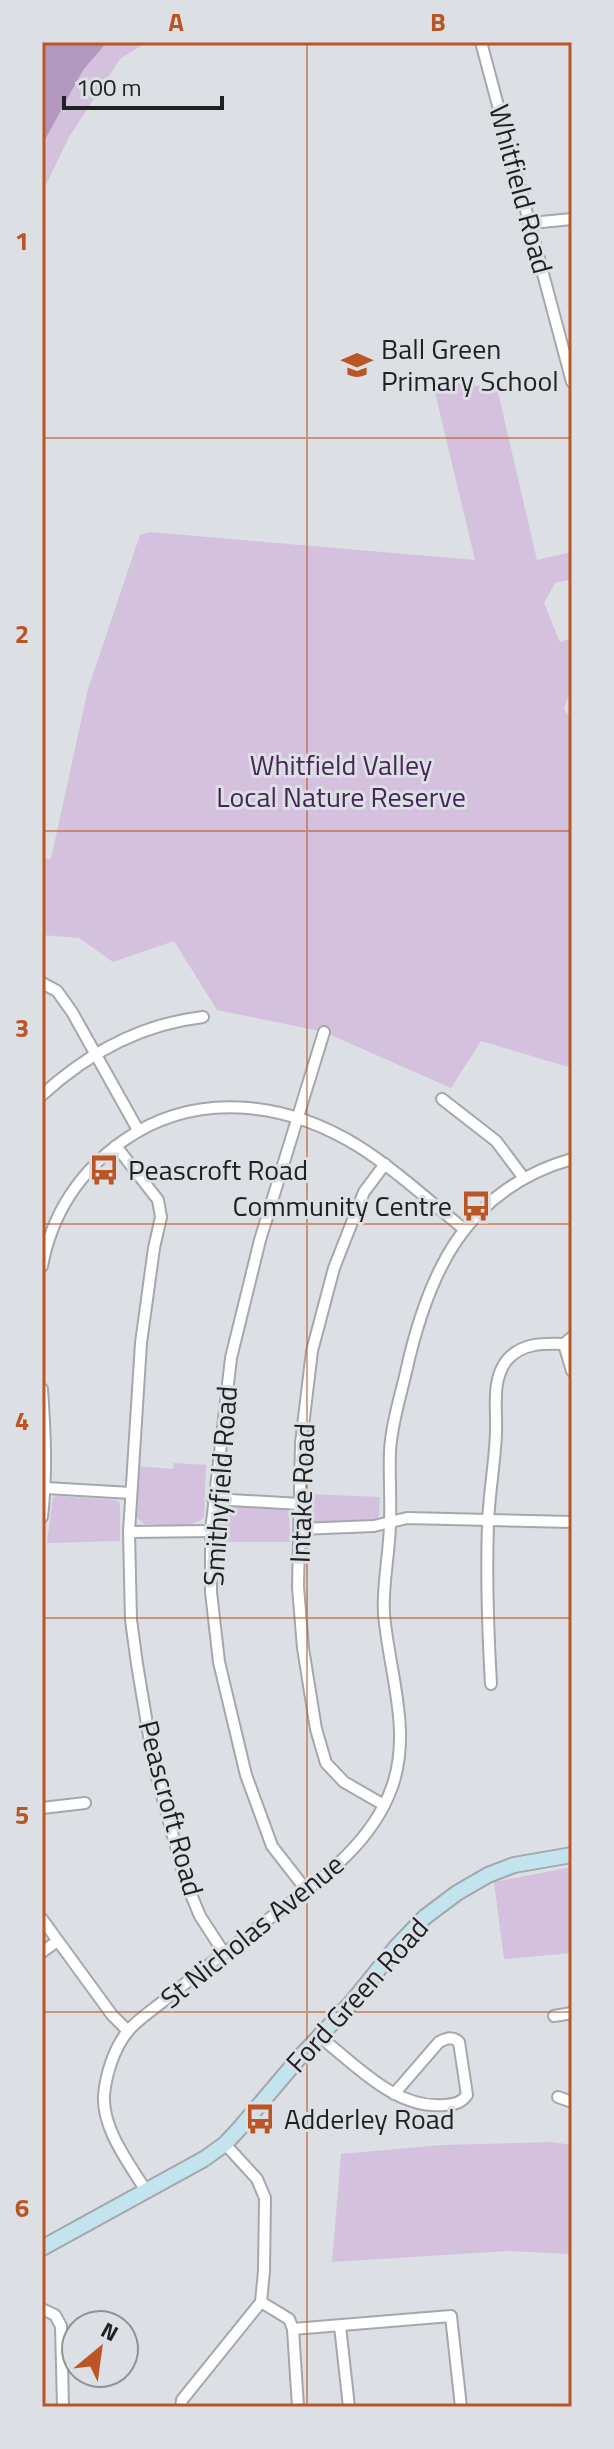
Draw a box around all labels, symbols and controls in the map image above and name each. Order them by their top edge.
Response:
text: A [168,2,184,41]
text: B [430,2,446,41]
scale bar [64,60,222,110]
text: 100 m [76,69,142,105]
street label: Whitfield Road [478,100,565,278]
text: 1 [15,221,29,260]
place label: Ball Green Primary School [381,327,559,402]
school or university icon: Ball Green Primary School [340,348,374,382]
text: 2 [15,614,29,653]
park label: Whitfield Valley Local Nature Reserve [216,743,466,818]
text: 3 [15,1008,29,1047]
place label: Peascroft Road [128,1148,308,1191]
bus stop icon: Peascroft Road [87,1153,121,1187]
place label: Community Centre [232,1184,452,1227]
bus stop icon: Community Centre [459,1189,493,1223]
street label: Smithyfield Road [191,1384,248,1587]
text: 4 [15,1401,29,1440]
street label: Intake Road [278,1422,325,1564]
street label: Peascroft Road [127,1715,216,1900]
text: 5 [15,1795,29,1834]
street label: St Nicholas Avenue [151,1843,353,2018]
street label: Ford Green Road [275,1907,438,2082]
place label: Adderley Road [284,2097,455,2140]
bus stop icon: Adderley Road [243,2102,277,2136]
text: 6 [15,2188,29,2227]
north arrow [60,2309,140,2389]
text: N [95,2313,125,2350]

